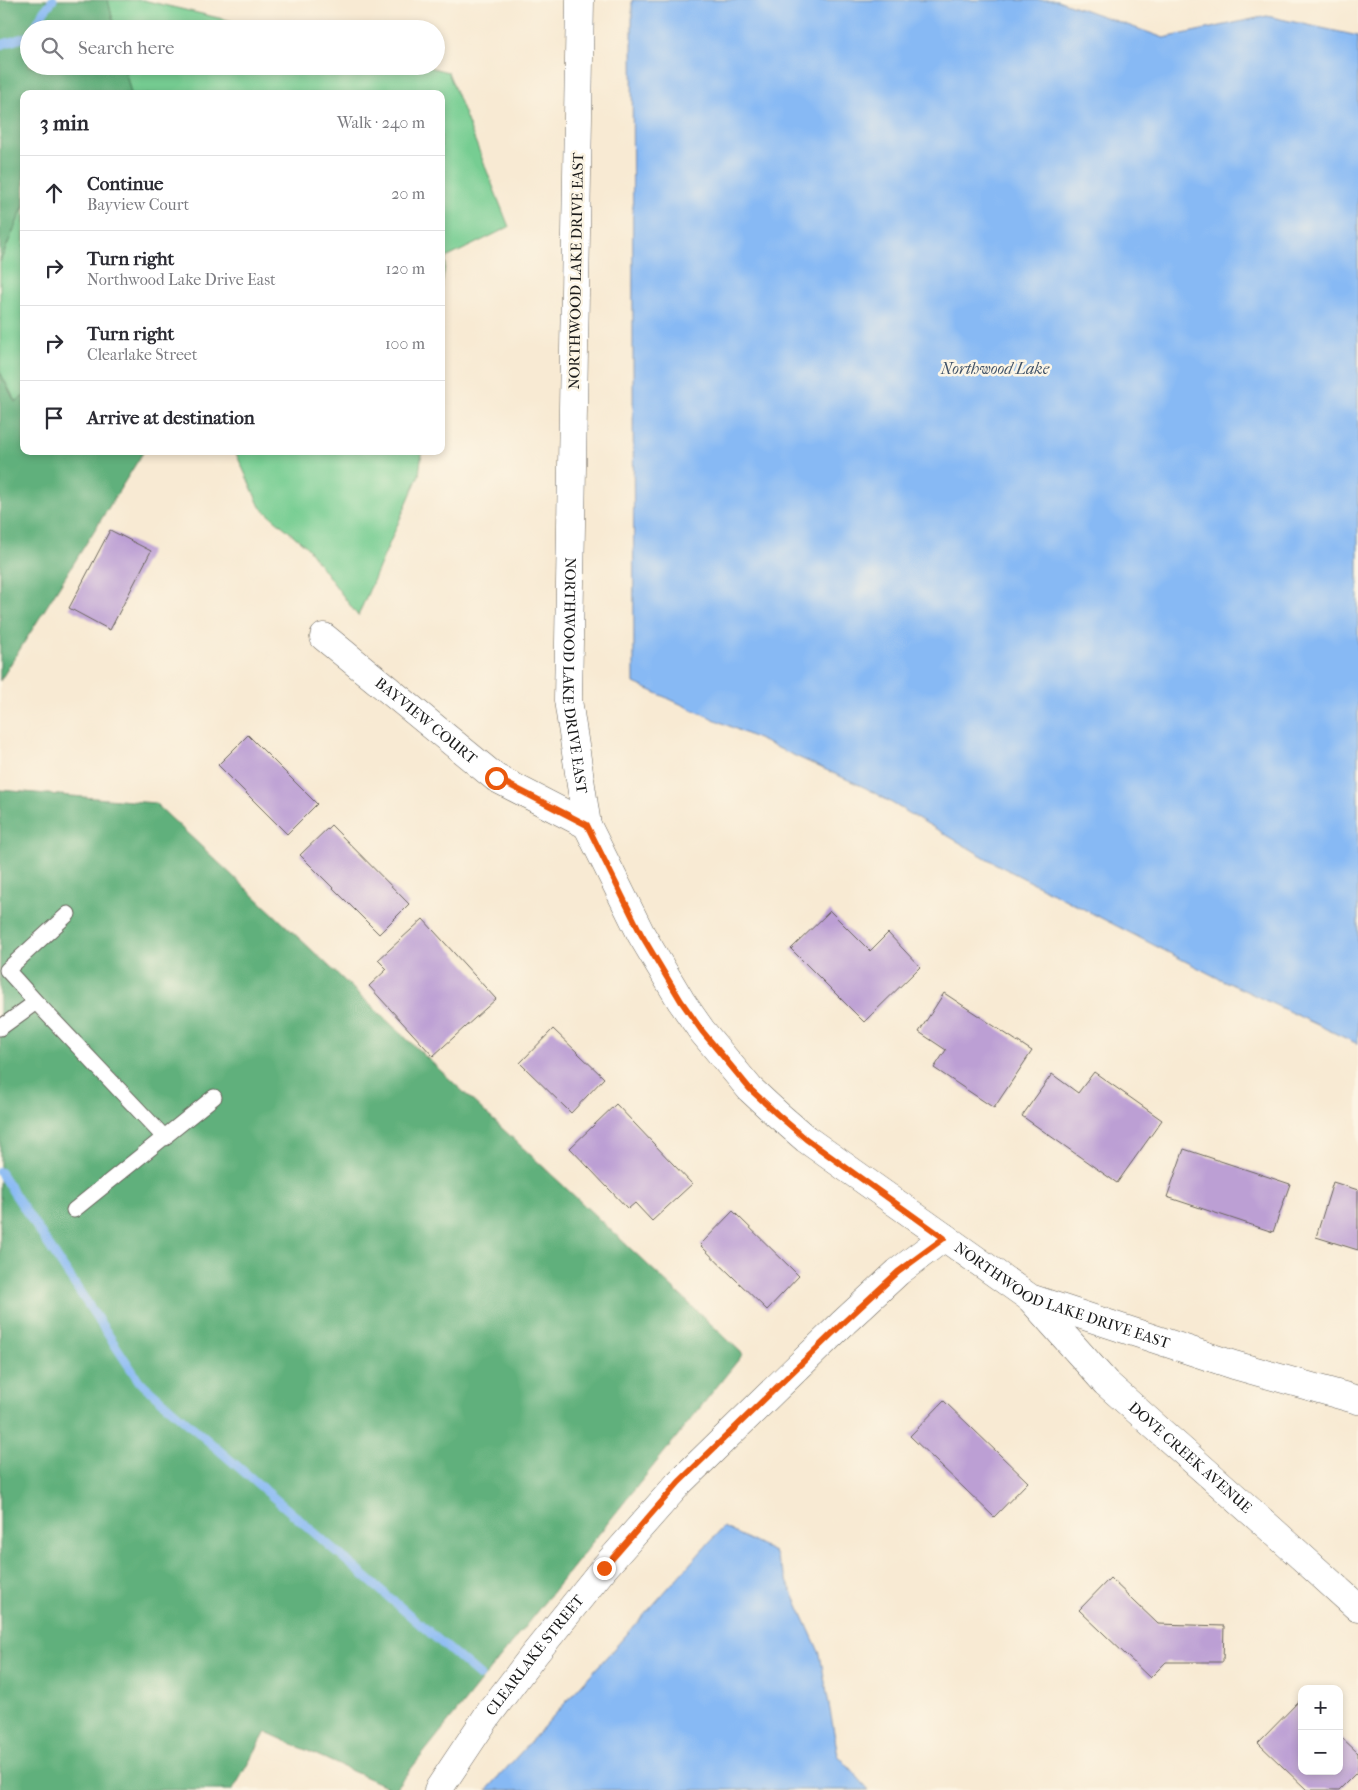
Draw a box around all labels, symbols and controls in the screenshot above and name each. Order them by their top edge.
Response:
search box [20,20,445,75]
icon: search [38,34,66,62]
text: Search here [78,37,174,59]
text: 3 min [40,111,89,135]
text: Walk · 240 m [337,113,425,132]
street label: NORTHWOOD LAKE DRIVE EAST [565,151,587,390]
text: Continue [87,173,163,195]
icon: ahead [40,179,68,207]
text: 20 m [391,184,425,203]
text: Bayview Court [87,195,189,214]
text: Turn right [87,248,174,270]
icon: right [40,254,68,282]
text: 120 m [386,259,425,278]
text: Northwood Lake Drive East [87,270,276,289]
text: Turn right [87,323,174,345]
icon: right [40,329,68,357]
text: 100 m [385,334,425,353]
text: Clearlake Street [87,345,197,364]
water label: Northwood Lake [940,359,1050,378]
icon: arrive [40,404,68,432]
text: Arrive at destination [87,407,255,429]
street label: NORTHWOOD LAKE DRIVE EAST [559,557,591,796]
street label: BAYVIEW COURT [372,674,481,768]
route start [485,767,508,790]
street label: NORTHWOOD LAKE DRIVE EAST [951,1238,1173,1353]
street label: DOVE CREEK AVENUE [1125,1398,1255,1517]
route end [593,1557,616,1580]
street label: CLEARLAKE STREET [482,1591,588,1719]
map controls [1298,1685,1343,1775]
button: + [1298,1685,1343,1730]
button: − [1298,1730,1343,1775]

